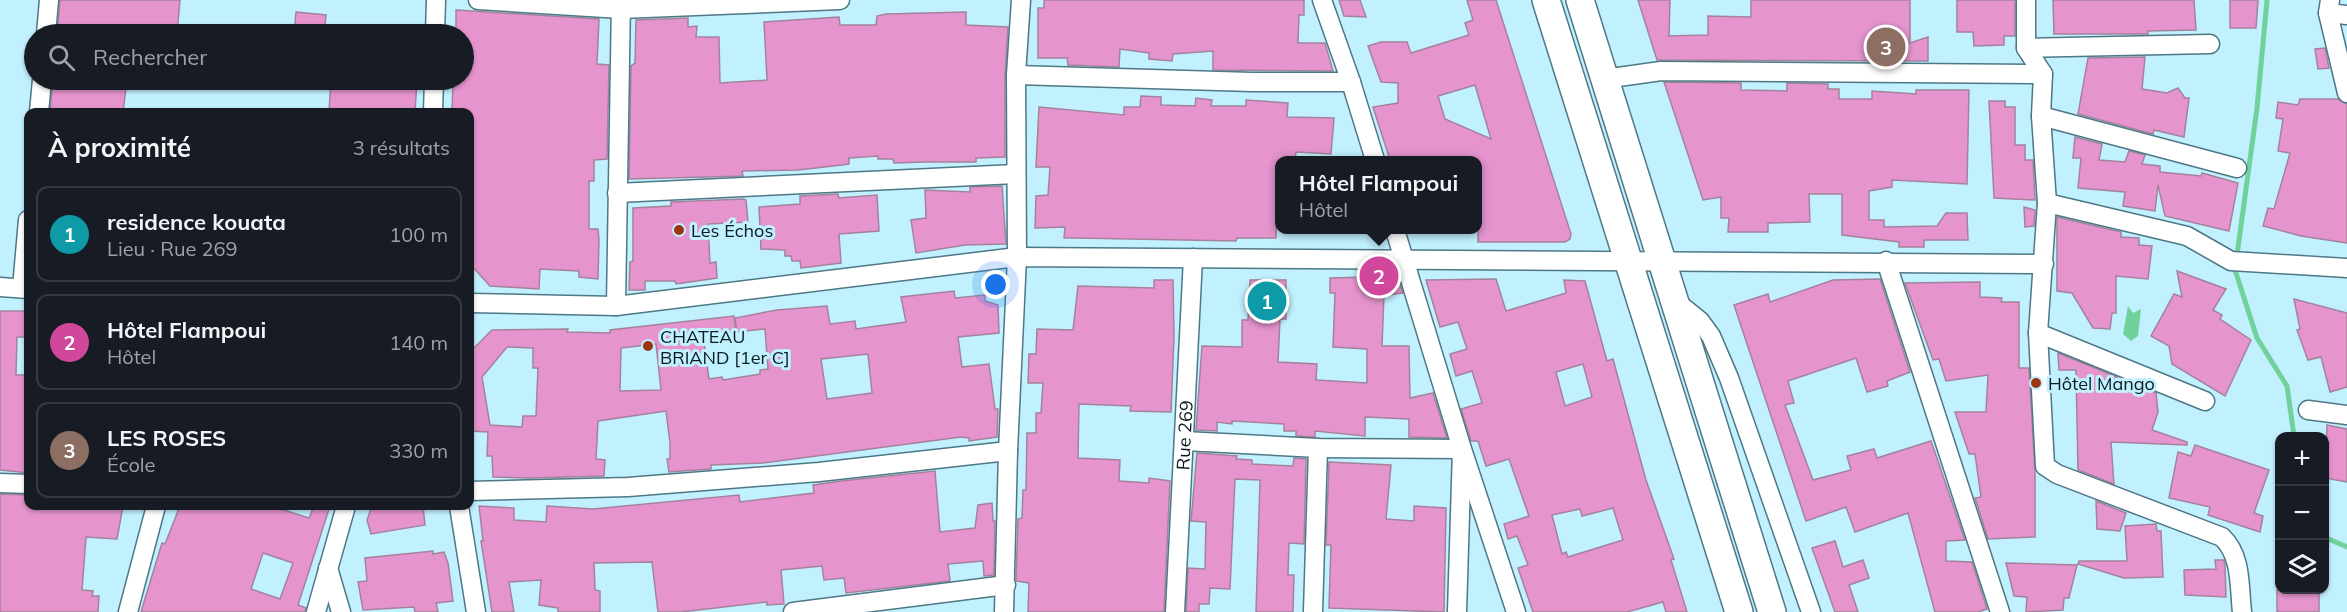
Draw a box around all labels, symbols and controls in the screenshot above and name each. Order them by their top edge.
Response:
search box [24,24,474,90]
pin: 3 [1866,24,1906,70]
icon: search [45,41,78,74]
text: Rechercher [93,43,207,71]
text: À proximité [48,131,191,164]
text: 3 résultats [353,135,450,160]
popup [1275,156,1482,234]
text: Hôtel Flampoui [1299,169,1458,197]
text: Hôtel [1299,197,1348,222]
text: residence kouata [107,208,286,236]
place label: Les Échos [691,219,773,242]
text: 1 [64,222,76,247]
text: 100 m [389,222,448,247]
marker: Les Échos [672,223,686,237]
text: Lieu · Rue 269 [107,236,238,261]
pin: 2 [1360,254,1398,298]
your location [981,270,1010,299]
pin: 1 [1248,278,1286,324]
text: Hôtel Flampoui [107,316,266,344]
place label: CHATEAU BRIAND [1er C] [660,325,790,369]
text: 2 [64,330,76,355]
text: 140 m [389,330,448,355]
marker: CHATEAU BRIAND [1er C] [641,339,655,353]
text: Hôtel [107,344,156,369]
place label: Hôtel Mango [2048,372,2155,395]
marker: Hôtel Mango [2029,376,2043,390]
street label: Rue 269 [1171,400,1197,471]
text: LES ROSES [107,424,226,452]
map controls [2275,432,2329,594]
button: + [2275,432,2329,486]
text: 3 [64,438,76,463]
text: 330 m [389,438,448,463]
text: École [107,452,155,477]
button: − [2275,486,2329,540]
button: layers [2275,540,2329,594]

